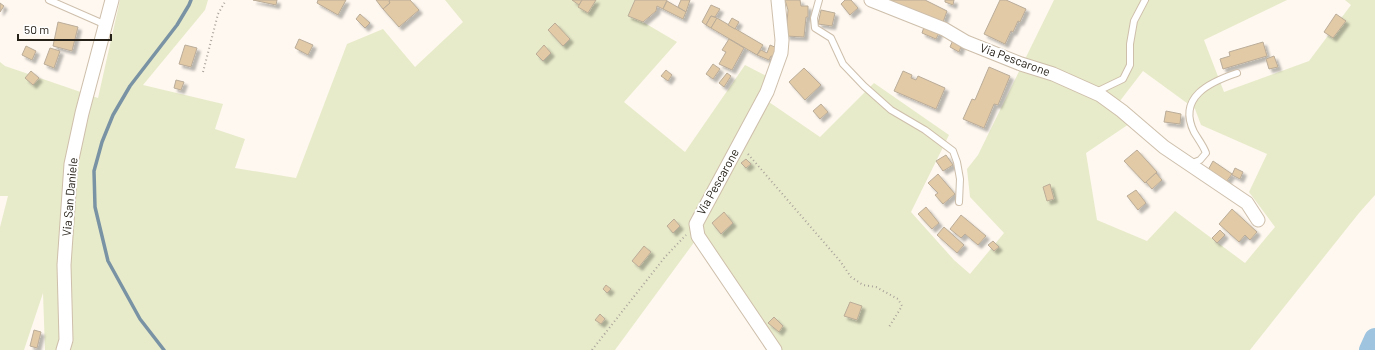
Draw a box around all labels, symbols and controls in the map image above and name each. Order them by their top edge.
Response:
scale bar [18,16,111,42]
text: 50 m [24,22,49,36]
street label: Via Pescarone [978,40,1052,78]
street label: Via Pescarone [693,146,741,217]
street label: Via San Daniele [59,157,79,237]

